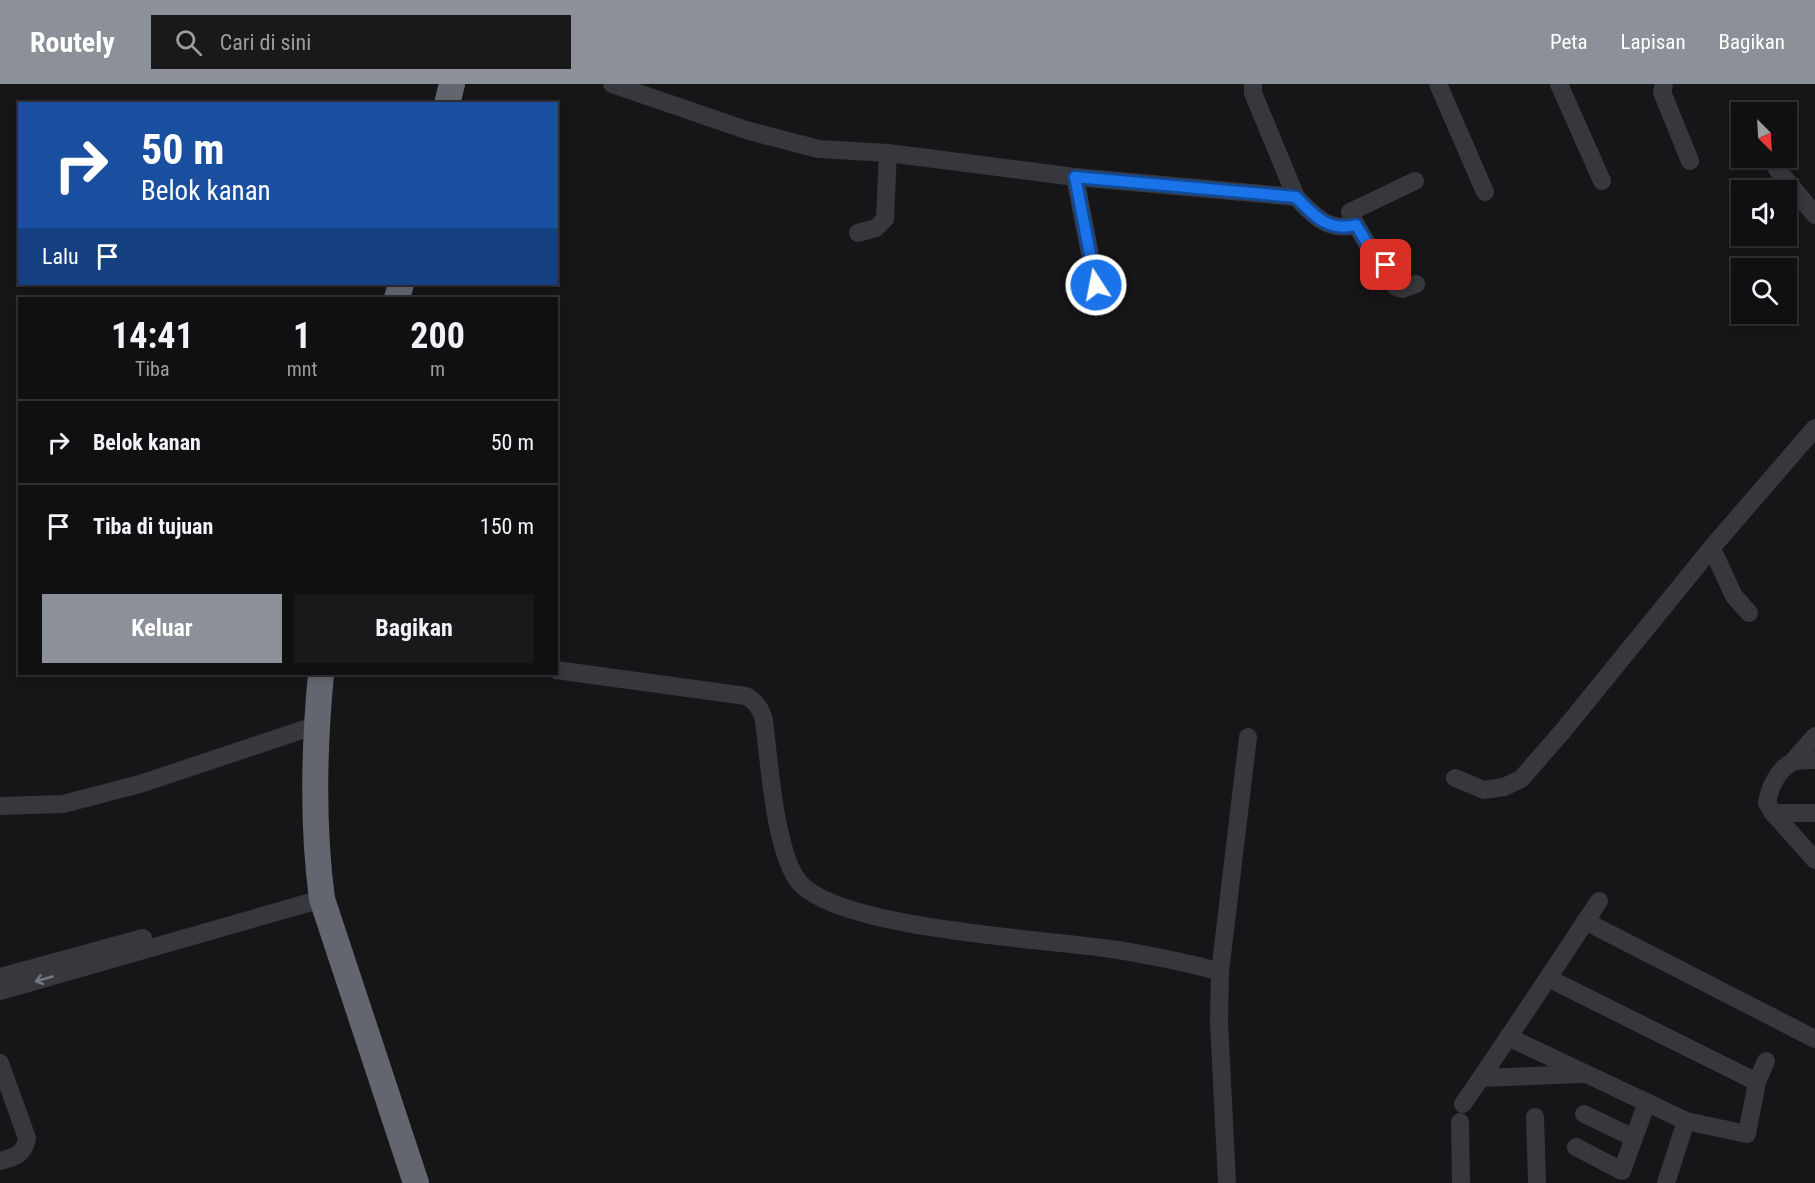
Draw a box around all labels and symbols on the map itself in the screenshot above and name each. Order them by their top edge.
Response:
north arrow [1731,102,1797,168]
pin [1360,239,1411,290]
position arrow [1064,253,1128,317]
one-way arrow [35,974,54,985]

